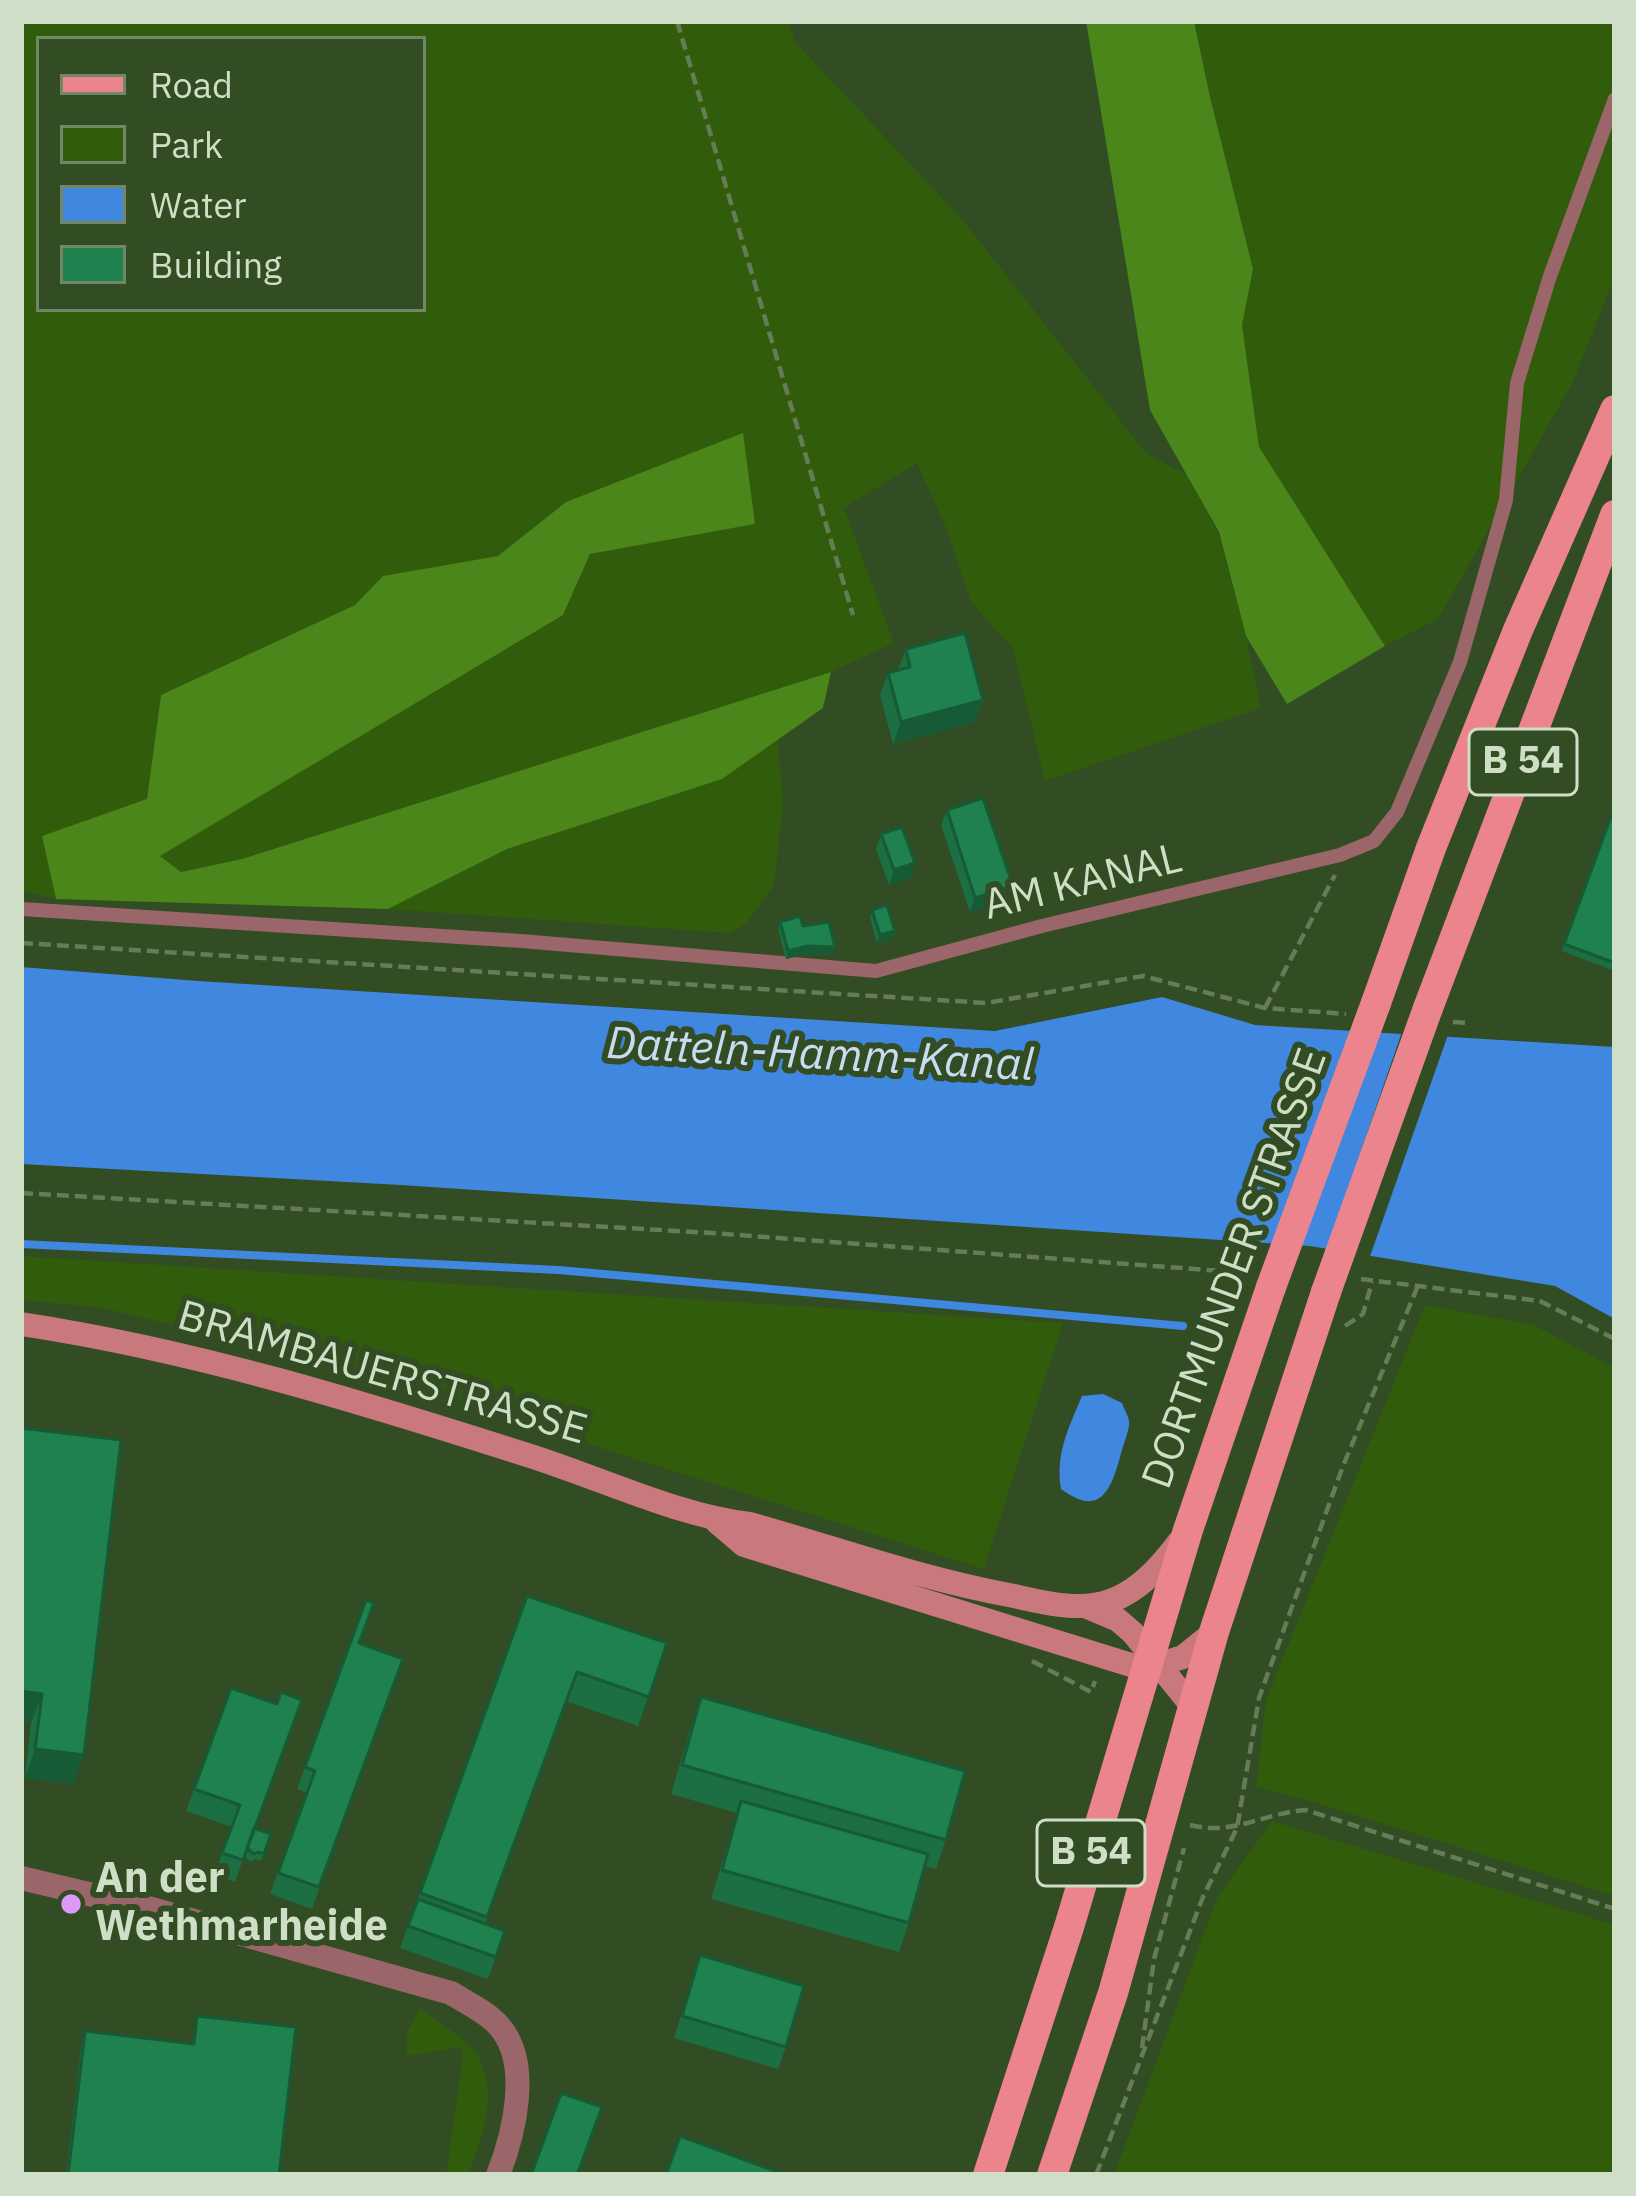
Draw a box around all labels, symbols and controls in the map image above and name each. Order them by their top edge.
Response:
legend [36,36,426,312]
text: Road [150,61,233,108]
text: Park [150,121,223,168]
text: Water [150,181,246,228]
text: Building [150,241,282,288]
road number: B 54 [1469,729,1577,795]
street label: AM KANAL [979,834,1187,932]
water label: Datteln-Hamm-Kanal [605,1018,1035,1094]
street label: DORTMUNDER STRASSE [1133,1042,1339,1496]
street label: BRAMBAUERSTRASSE [172,1291,592,1457]
road number: B 54 [1037,1820,1145,1886]
place label: An der Wethmarheide [95,1855,388,1954]
marker: An der Wethmarheide [58,1891,84,1917]

